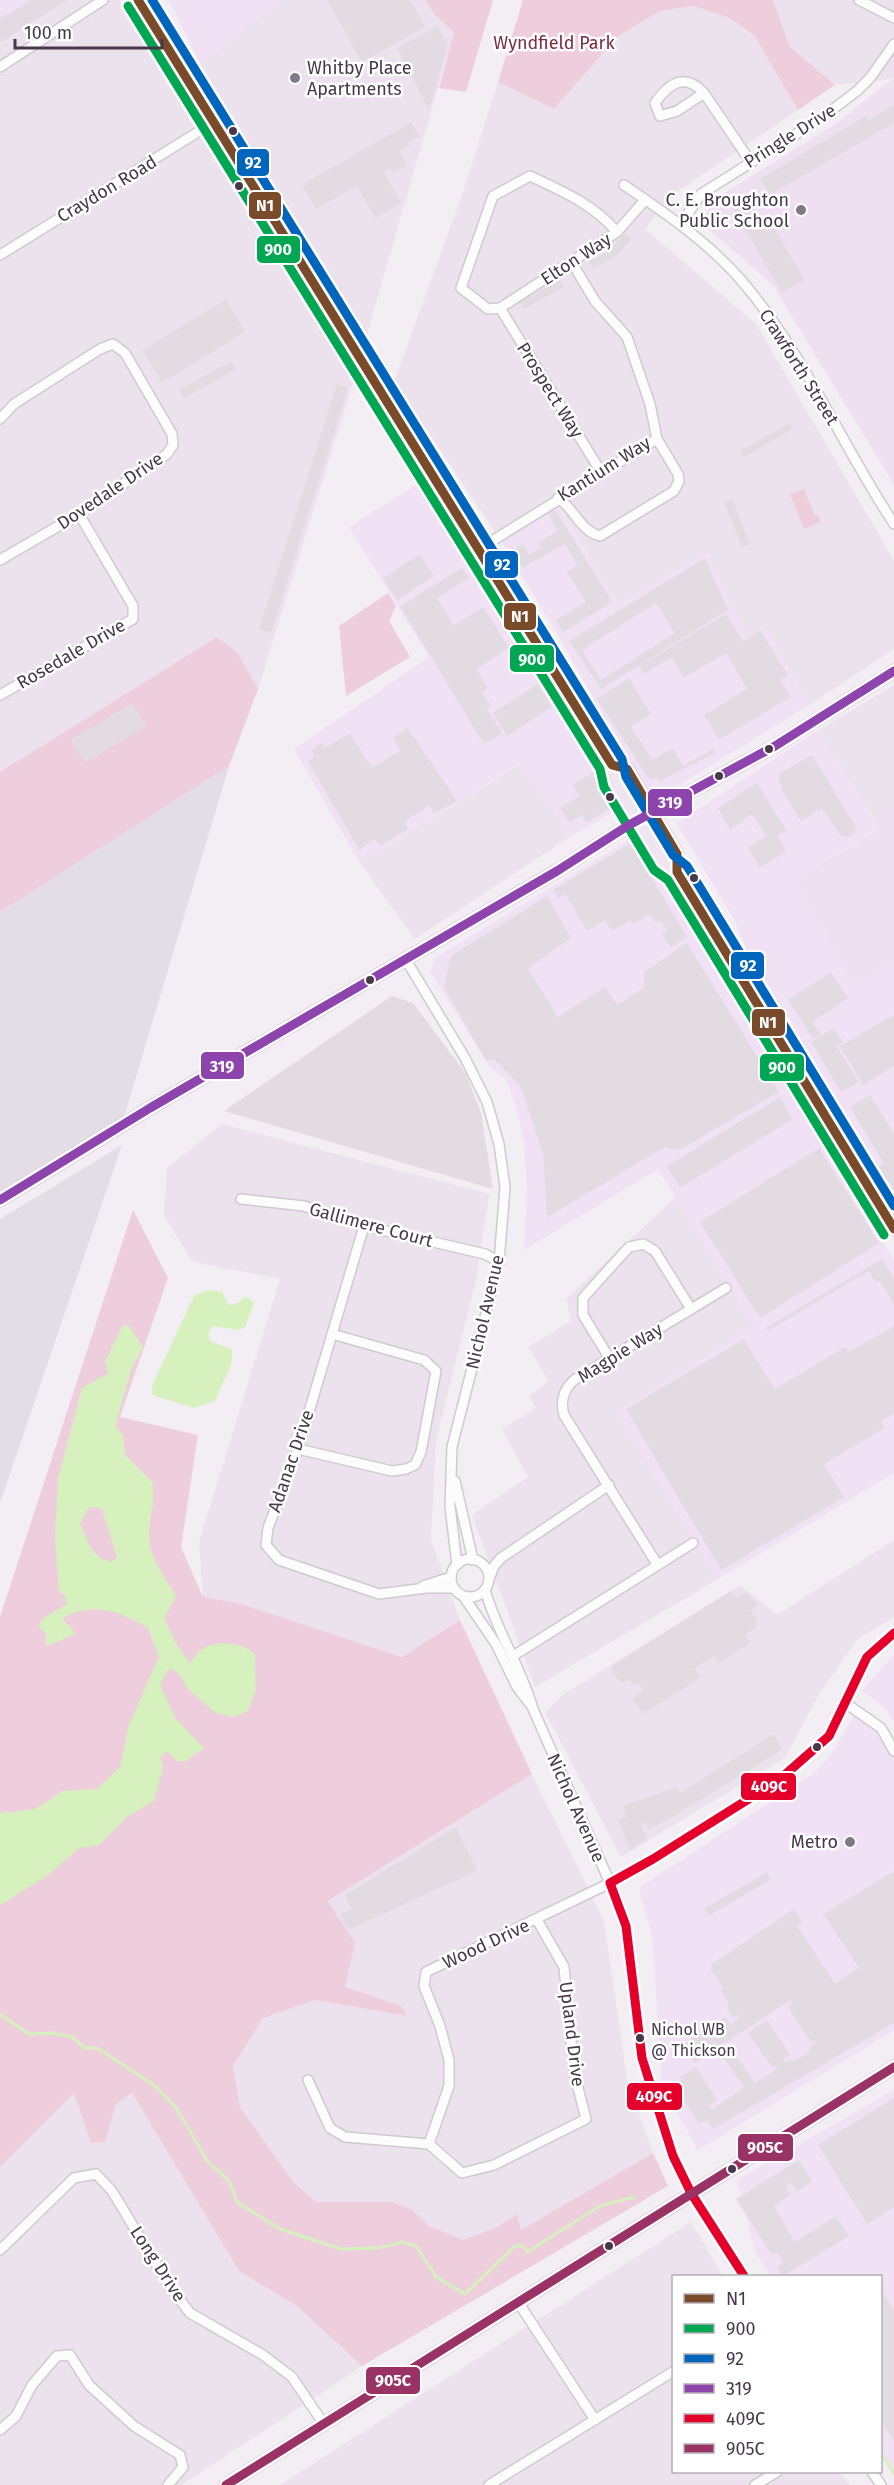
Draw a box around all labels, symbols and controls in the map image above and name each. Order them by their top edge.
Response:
scale bar [15,12,162,50]
text: 100 m [24,22,72,44]
park label: Wyndfield Park [493,32,615,54]
place label: Whitby Place Apartments [307,57,412,100]
marker: Whitby Place Apartments [288,71,302,85]
street label: Pringle Drive [740,99,840,173]
unlabelled marker [227,125,239,137]
line badge: 92 [236,148,270,177]
street label: Craydon Road [53,151,161,227]
text: 92 [245,153,261,172]
unlabelled marker [233,180,245,192]
place label: C. E. Broughton Public School [666,189,789,232]
line badge: N1 [248,191,282,220]
text: N1 [256,196,274,215]
marker: C. E. Broughton Public School [794,203,808,217]
street label: Elton Way [537,228,615,290]
line badge: 900 [256,235,301,264]
text: 900 [264,240,292,259]
street label: Crawforth Street [755,305,844,430]
street label: Prospect Way [512,338,588,442]
street label: Kantium Way [553,432,655,506]
street label: Dovedale Drive [53,447,167,535]
line badge: 92 [484,550,519,579]
text: 92 [494,555,510,574]
line badge: N1 [503,602,537,631]
text: N1 [511,607,529,626]
street label: Rosedale Drive [13,614,129,694]
line badge: 900 [509,644,555,673]
text: 900 [518,650,546,669]
unlabelled marker [763,743,775,755]
unlabelled marker [713,770,725,782]
line badge: 319 [647,788,693,817]
unlabelled marker [604,791,616,803]
text: 319 [657,793,682,812]
unlabelled marker [688,872,700,884]
line badge: 92 [730,951,765,980]
text: 92 [740,956,756,975]
unlabelled marker [364,974,376,986]
line badge: N1 [751,1008,786,1037]
text: N1 [759,1013,777,1032]
line badge: 319 [200,1051,245,1080]
line badge: 900 [759,1053,805,1082]
text: 319 [209,1057,234,1076]
text: 900 [768,1058,796,1077]
street label: Gallimere Court [307,1198,436,1252]
street label: Nichol Avenue [461,1253,509,1371]
street label: Magpie Way [573,1318,667,1388]
street label: Adanac Drive [263,1407,319,1515]
unlabelled marker [811,1741,823,1753]
street label: Nichol Avenue [542,1750,610,1866]
line badge: 409C [740,1772,797,1801]
text: 409C [751,1777,788,1796]
place label: Metro [791,1831,838,1853]
marker: Metro [843,1835,857,1849]
street label: Wood Drive [439,1914,533,1974]
street label: Upland Drive [555,1980,589,2088]
place label: Nichol WB @ Thickson [651,2020,736,2060]
marker: Nichol WB @ Thickson [634,2032,646,2044]
line badge: 409C [626,2082,683,2111]
text: 409C [636,2087,673,2106]
line badge: 905C [737,2133,794,2162]
text: 905C [747,2138,784,2157]
unlabelled marker [726,2163,738,2175]
street label: Long Drive [125,2222,191,2306]
unlabelled marker [603,2240,615,2252]
legend [672,2275,882,2473]
text: N1 [726,2288,746,2310]
text: 900 [726,2318,756,2340]
text: 92 [726,2348,744,2370]
line badge: 905C [365,2366,421,2395]
text: 905C [375,2371,412,2390]
text: 319 [726,2378,752,2400]
text: 409C [726,2408,765,2430]
text: 905C [726,2438,765,2460]

